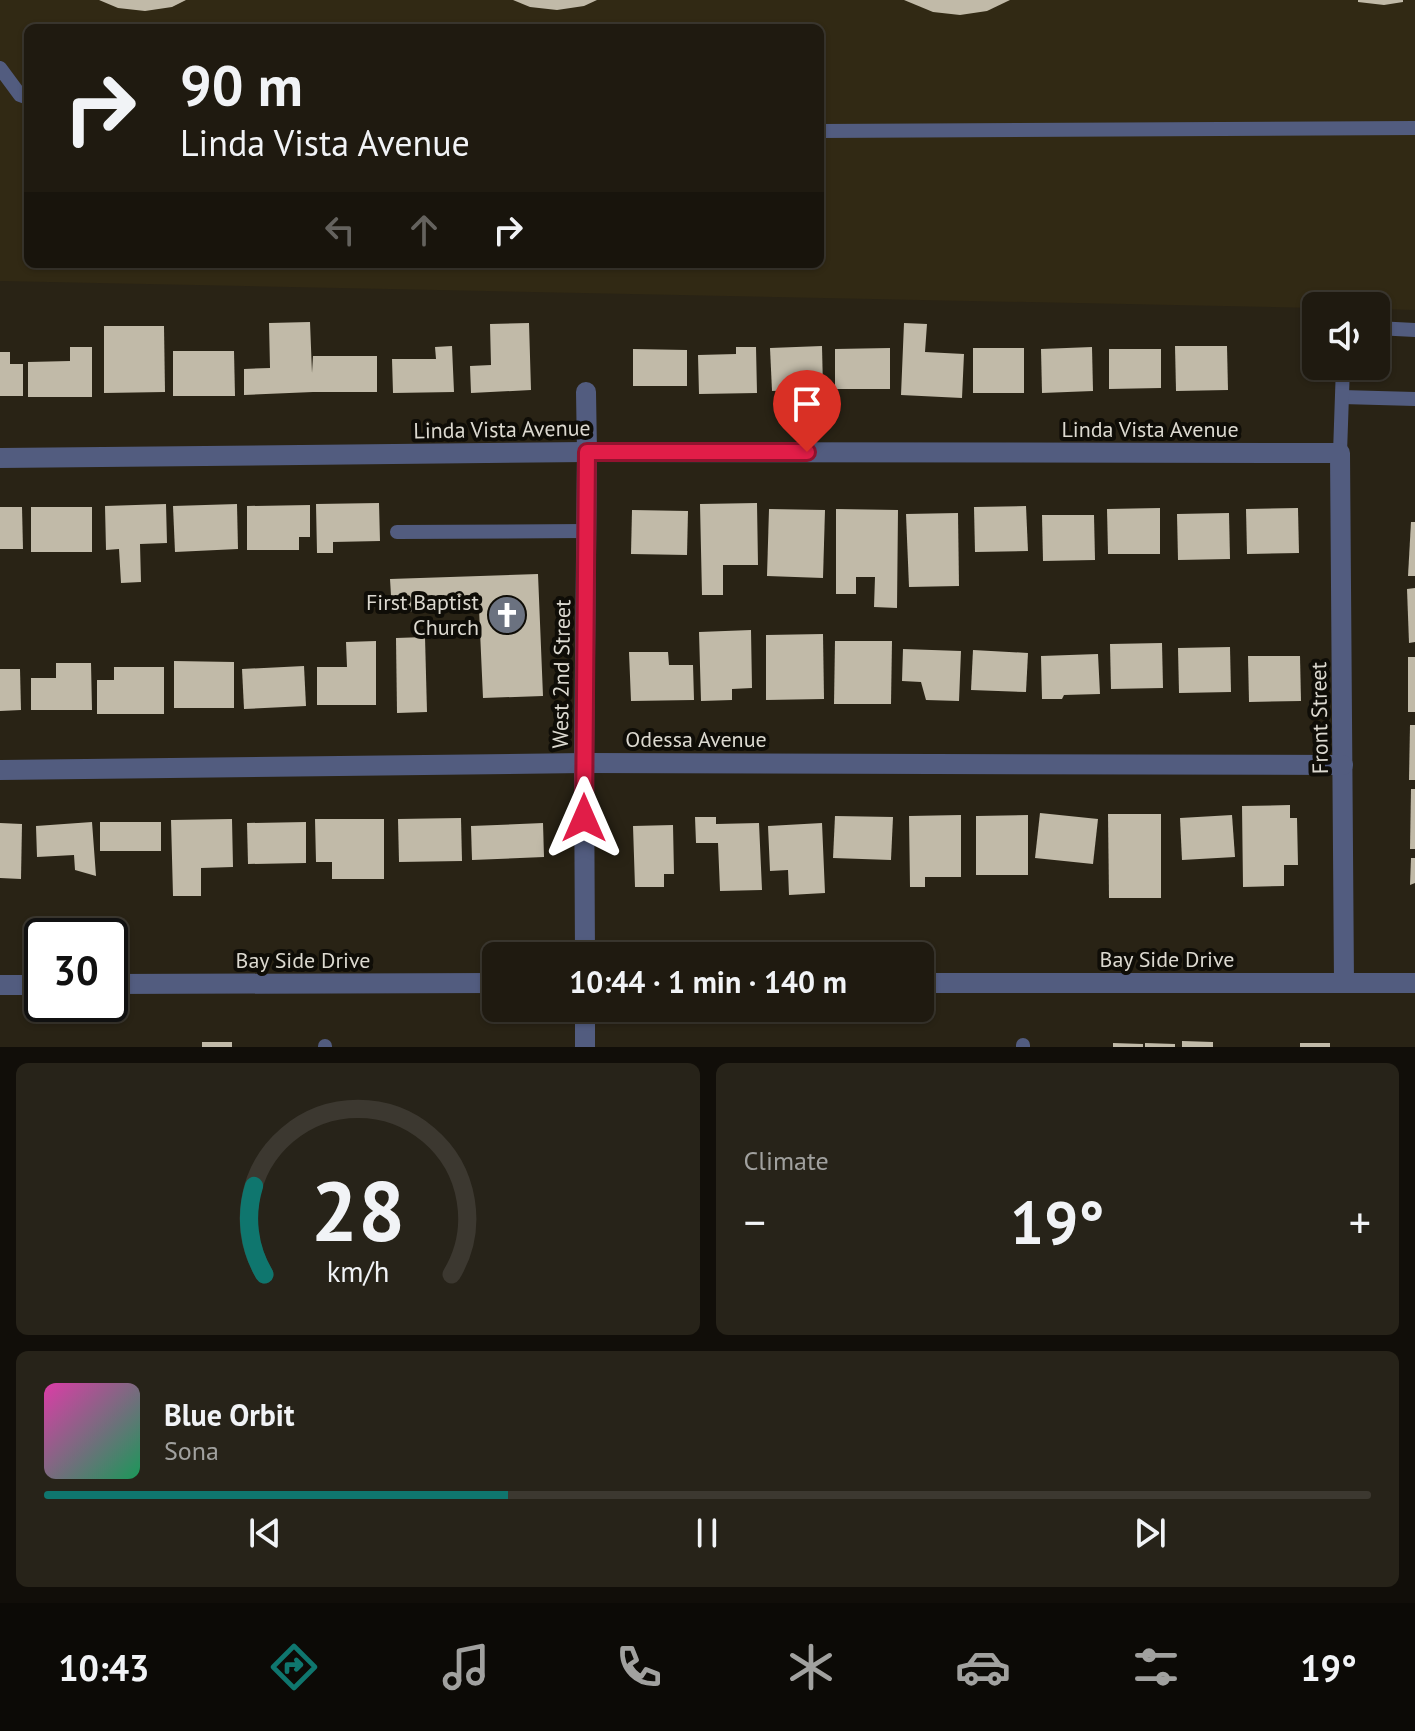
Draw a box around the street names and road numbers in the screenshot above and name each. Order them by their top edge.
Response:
street label: Linda Vista Avenue [413,413,591,445]
street label: Linda Vista Avenue [1061,415,1239,443]
street label: West 2nd Street [546,599,576,749]
street label: Front Street [1304,661,1334,774]
street label: Odessa Avenue [625,725,767,753]
street label: Bay Side Drive [1100,945,1234,973]
street label: Bay Side Drive [236,946,370,974]

